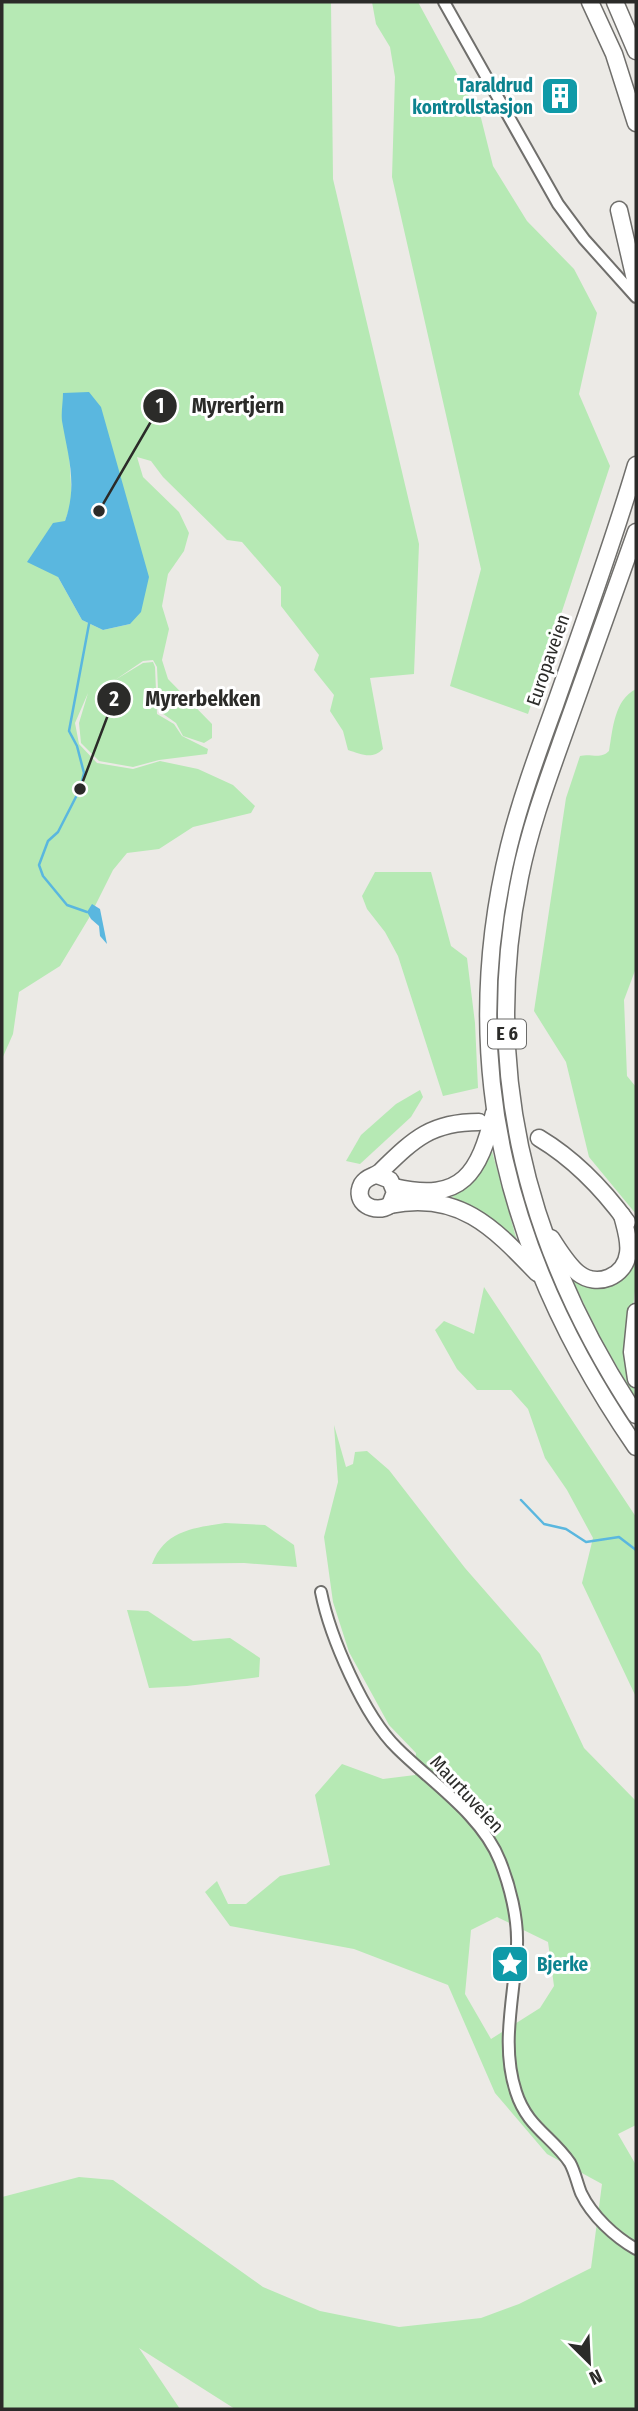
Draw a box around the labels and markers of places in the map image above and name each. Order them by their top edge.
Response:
place label: Taraldrud kontrollstasjon [412,74,533,119]
building icon: Taraldrud kontrollstasjon [539,75,581,117]
callout: Myrertjern [143,385,298,427]
callout: Myrerbekken [96,678,275,720]
place icon: Bjerke [489,1943,531,1985]
place label: Bjerke [537,1953,589,1976]

